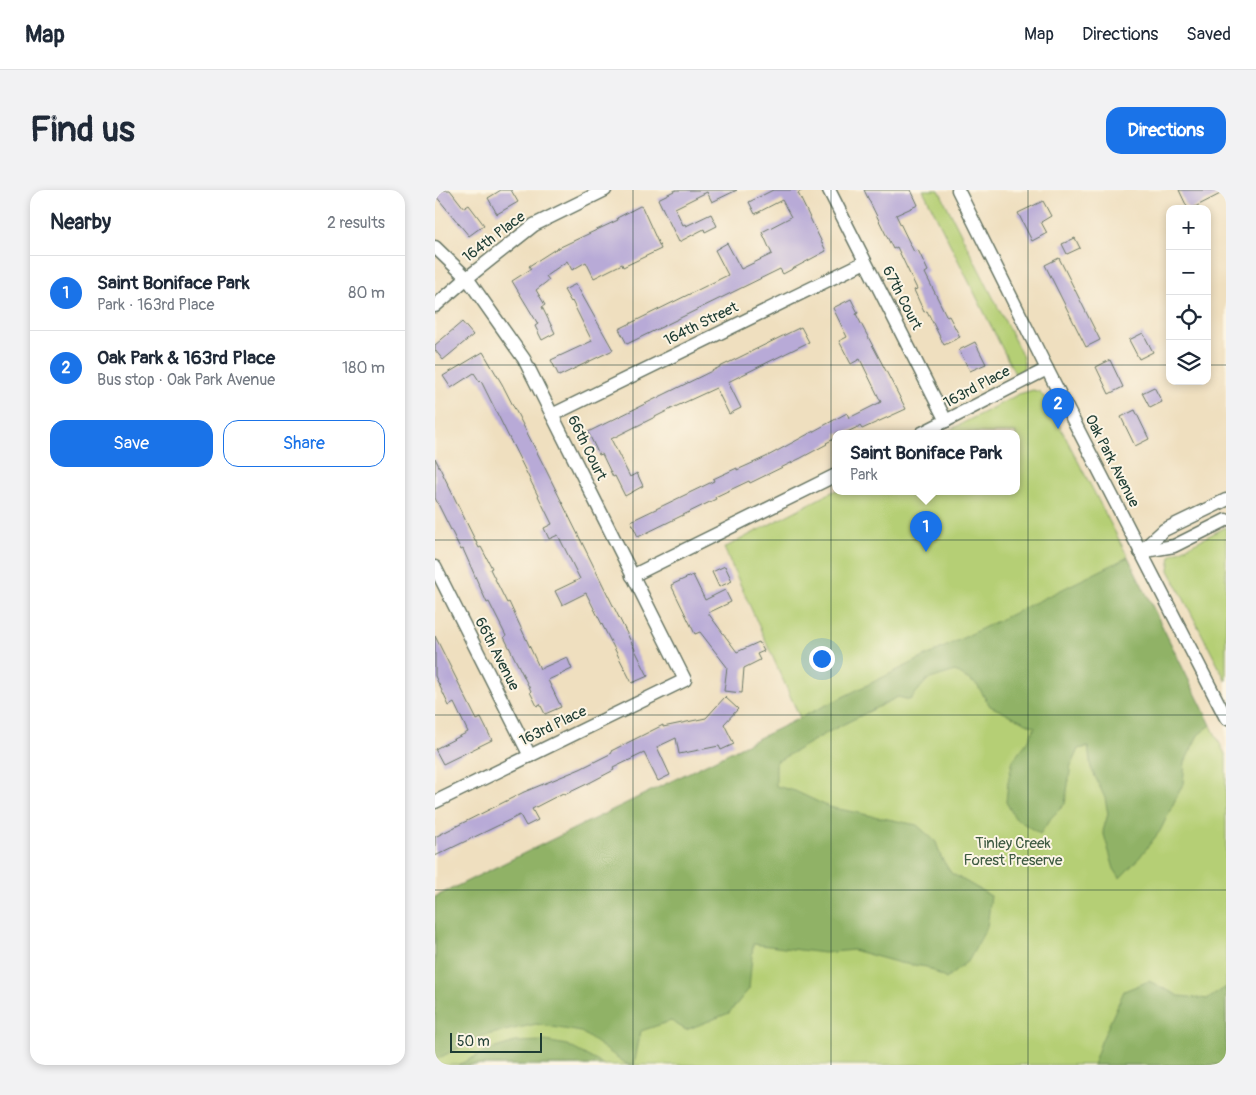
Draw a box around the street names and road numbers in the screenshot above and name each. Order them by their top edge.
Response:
street label: 164th Place [459,207,530,267]
street label: 67th Court [878,263,927,334]
street label: 164th Street [661,297,742,350]
street label: 163rd Place [941,361,1014,412]
street label: Oak Park Avenue [1080,411,1144,511]
street label: 66th Court [563,412,611,484]
street label: 66th Avenue [470,614,524,694]
street label: 163rd Place [516,701,590,750]

